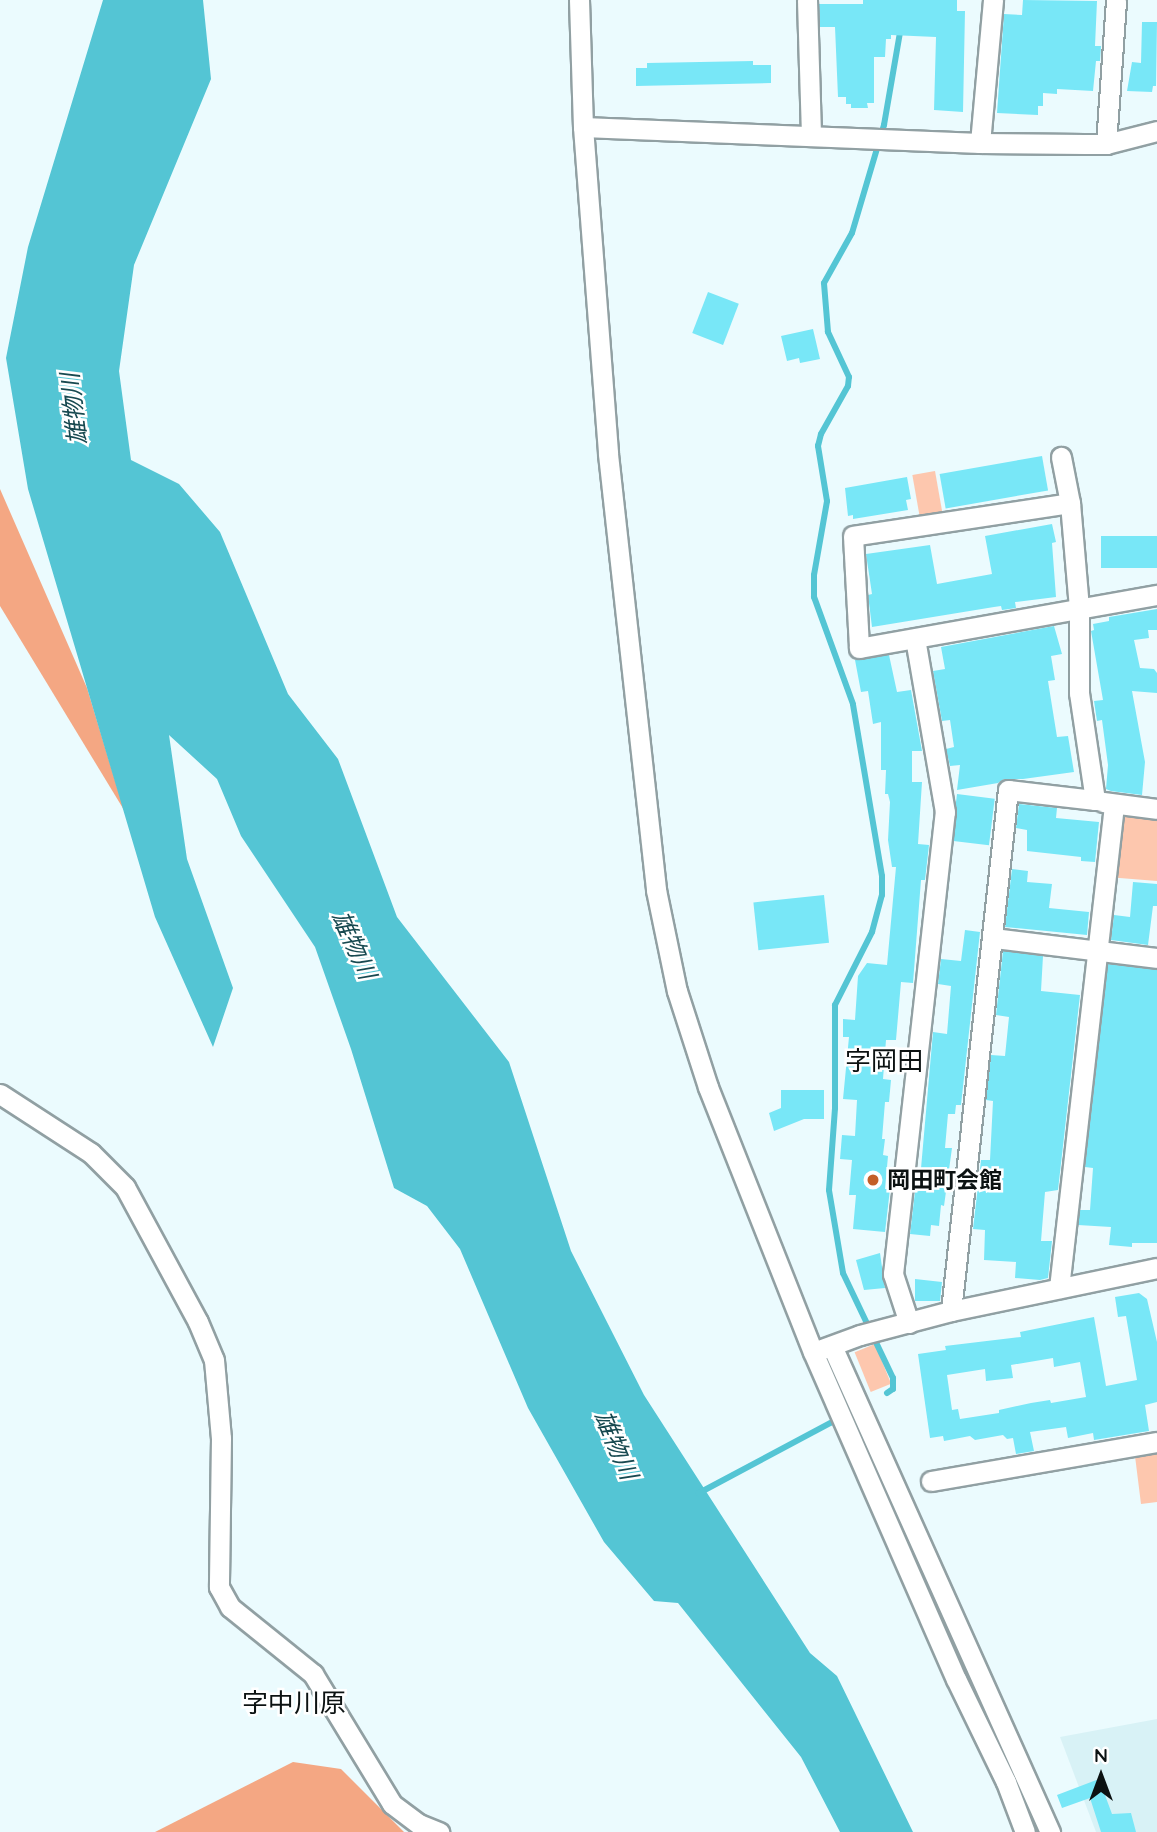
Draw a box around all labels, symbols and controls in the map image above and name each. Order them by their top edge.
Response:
water label: 雄物川 [55,372,93,446]
water label: 雄物川 [326,906,382,984]
district label: 字岡田 [845,1045,923,1077]
place label: 岡田町会館 [887,1166,1002,1194]
marker: 岡田町会館 [865,1172,881,1188]
water label: 雄物川 [589,1406,643,1484]
district label: 字中川原 [242,1687,346,1719]
north arrow [1066,1741,1136,1811]
text: N [1094,1743,1108,1767]

